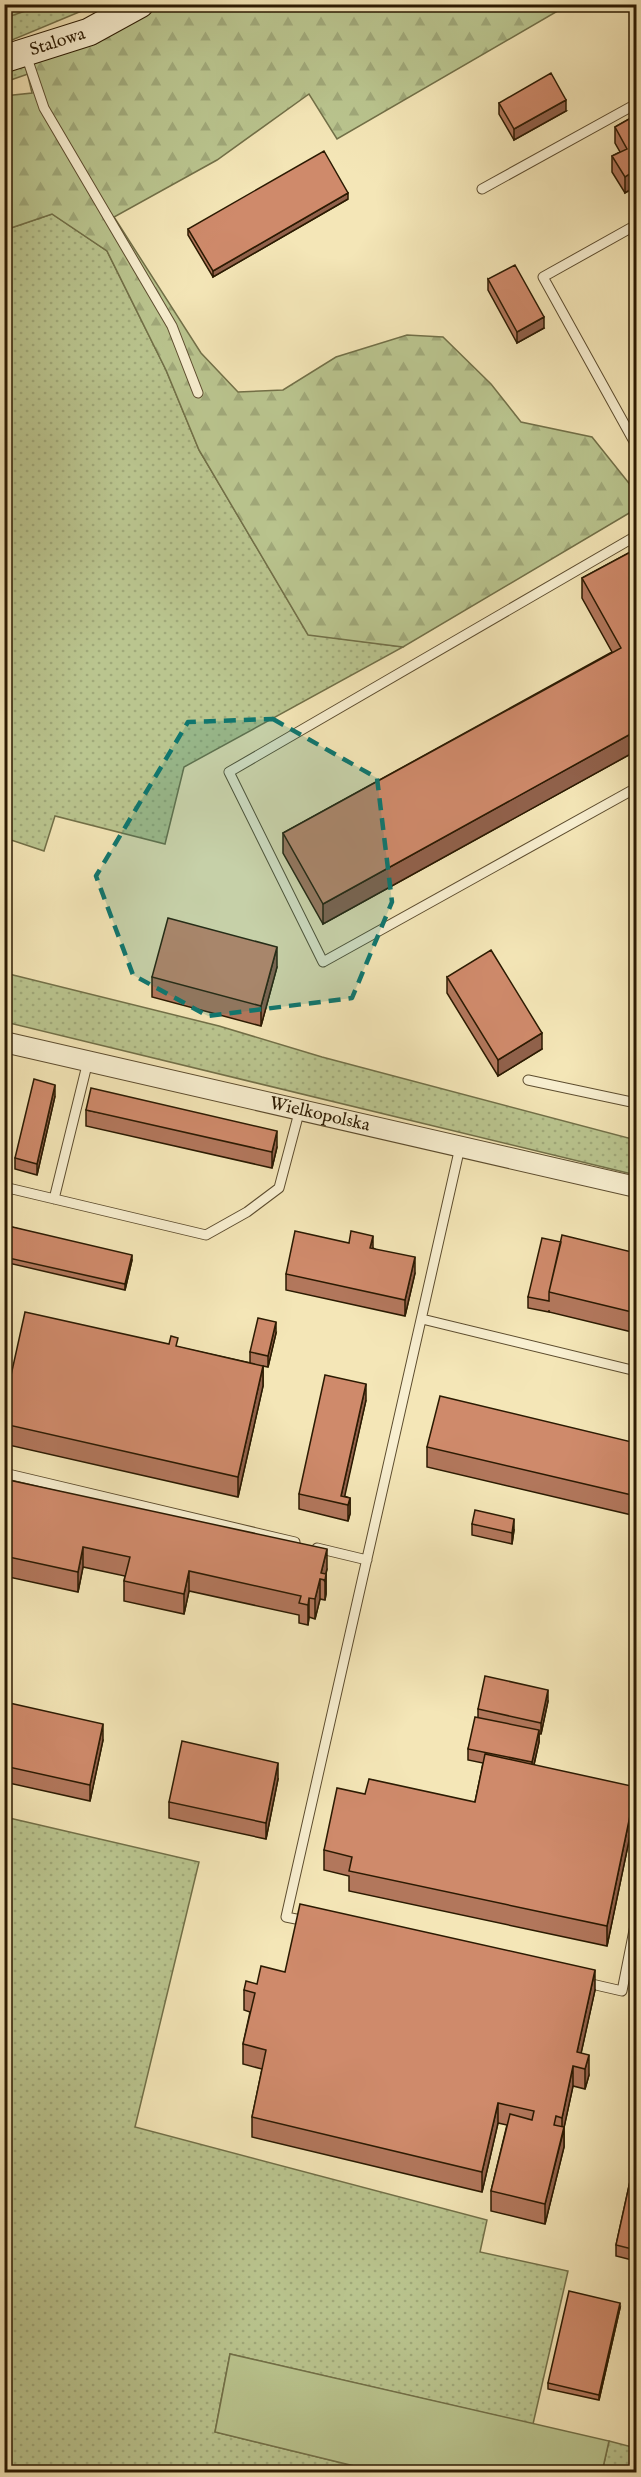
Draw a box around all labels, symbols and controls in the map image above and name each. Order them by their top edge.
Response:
street label: Stalowa [27,22,88,62]
street label: Wielkopolska [267,1092,372,1137]

